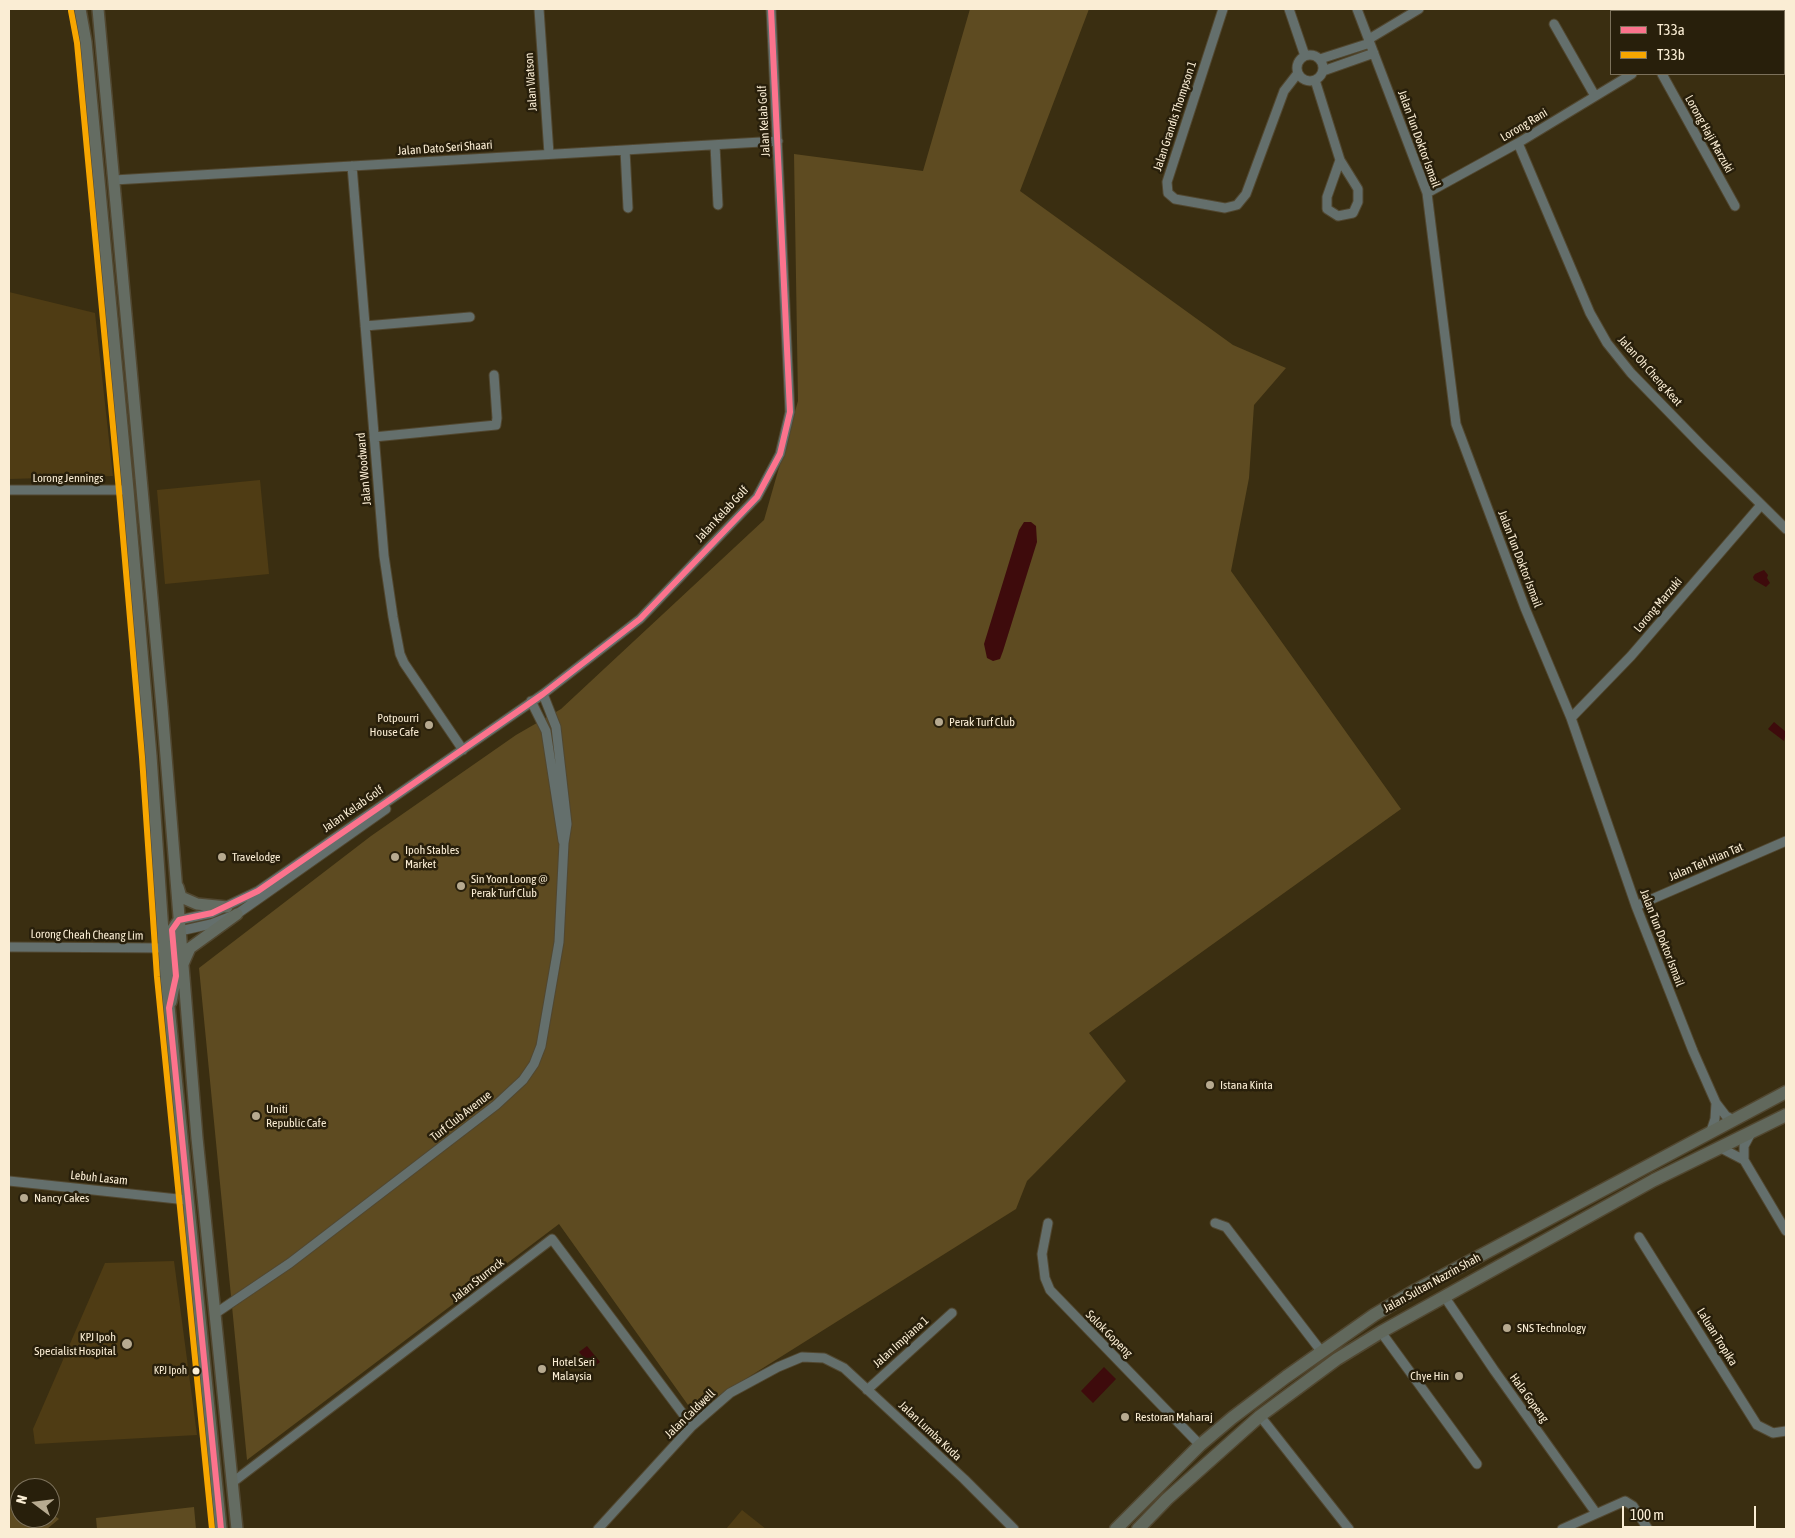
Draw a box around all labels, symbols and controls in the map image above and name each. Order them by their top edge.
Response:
legend [1610,10,1785,75]
text: T33a [1657,21,1685,38]
text: T33b [1657,46,1685,63]
street label: Jalan Watson [522,52,540,112]
street label: Jalan Grandis Thompson 1 [1150,59,1200,173]
street label: Jalan Kelab Golf [755,85,773,157]
street label: Jalan Tun Doktor Ismail [1395,88,1443,190]
street label: Lorong Haji Marzuki [1682,93,1736,175]
street label: Lorong Rani [1498,105,1550,145]
street label: Jalan Dato Seri Shaari [397,137,493,159]
street label: Jalan Oh Cheng Keat [1615,333,1685,409]
street label: Jalan Woodward [354,432,374,506]
street label: Lorong Jennings [33,471,103,485]
street label: Jalan Kelab Golf [692,483,752,545]
street label: Jalan Tun Doktor Ismail [1495,508,1545,610]
street label: Lorong Marzuki [1631,575,1685,635]
place label: Potpourri House Cafe [370,711,419,739]
place label: Perak Turf Club [949,715,1015,729]
marker: Perak Turf Club [933,716,945,728]
marker: Potpourri House Cafe [423,719,435,731]
street label: Jalan Kelab Golf [320,783,386,835]
street label: Jalan Teh Hian Tat [1667,840,1745,884]
place label: Ipoh Stables Market [405,843,459,871]
place label: Travelodge [232,850,280,864]
marker: Travelodge [216,851,228,863]
marker: Ipoh Stables Market [389,851,401,863]
place label: Sin Yoon Loong @ Perak Turf Club [471,872,548,900]
marker: Sin Yoon Loong @ Perak Turf Club [455,880,467,892]
street label: Jalan Tun Doktor Ismail [1637,887,1687,989]
street label: Lorong Cheah Cheang Lim [31,927,143,943]
place label: Istana Kinta [1220,1078,1273,1092]
marker: Istana Kinta [1204,1079,1216,1091]
street label: Turf Club Avenue [428,1088,494,1144]
place label: Uniti Republic Cafe [266,1102,326,1130]
marker: Uniti Republic Cafe [250,1110,262,1122]
street label: Lebuh Lasam [70,1168,128,1188]
place label: Nancy Cakes [34,1191,89,1205]
marker: Nancy Cakes [18,1192,30,1204]
street label: Jalan Sultan Nazrin Shah [1381,1250,1483,1316]
street label: Jalan Sturrock [449,1255,507,1305]
street label: Laluan Tropika [1694,1306,1740,1368]
street label: Solok Gopeng [1083,1308,1135,1360]
street label: Jalan Impiana 1 [870,1313,932,1371]
place label: SNS Technology [1517,1321,1586,1335]
marker: SNS Technology [1501,1322,1513,1334]
place label: KPJ Ipoh Specialist Hospital [34,1330,116,1358]
marker: KPJ Ipoh Specialist Hospital [120,1337,134,1351]
place label: Hotel Seri Malaysia [552,1355,595,1383]
marker: Hotel Seri Malaysia [536,1363,548,1375]
place label: KPJ Ipoh [154,1364,187,1378]
marker: KPJ Ipoh [191,1366,201,1376]
place label: Chye Hin [1410,1369,1449,1383]
marker: Chye Hin [1453,1370,1465,1382]
street label: Hala Gopeng [1506,1371,1552,1425]
street label: Jalan Caldwell [662,1387,718,1441]
street label: Jalan Lumba Kuda [896,1398,964,1464]
place label: Restoran Maharaj [1135,1410,1213,1424]
marker: Restoran Maharaj [1119,1411,1131,1423]
north arrow [10,1478,60,1528]
text: N [13,1493,30,1505]
scale bar [1625,1496,1759,1528]
text: 100 m [1630,1506,1664,1523]

